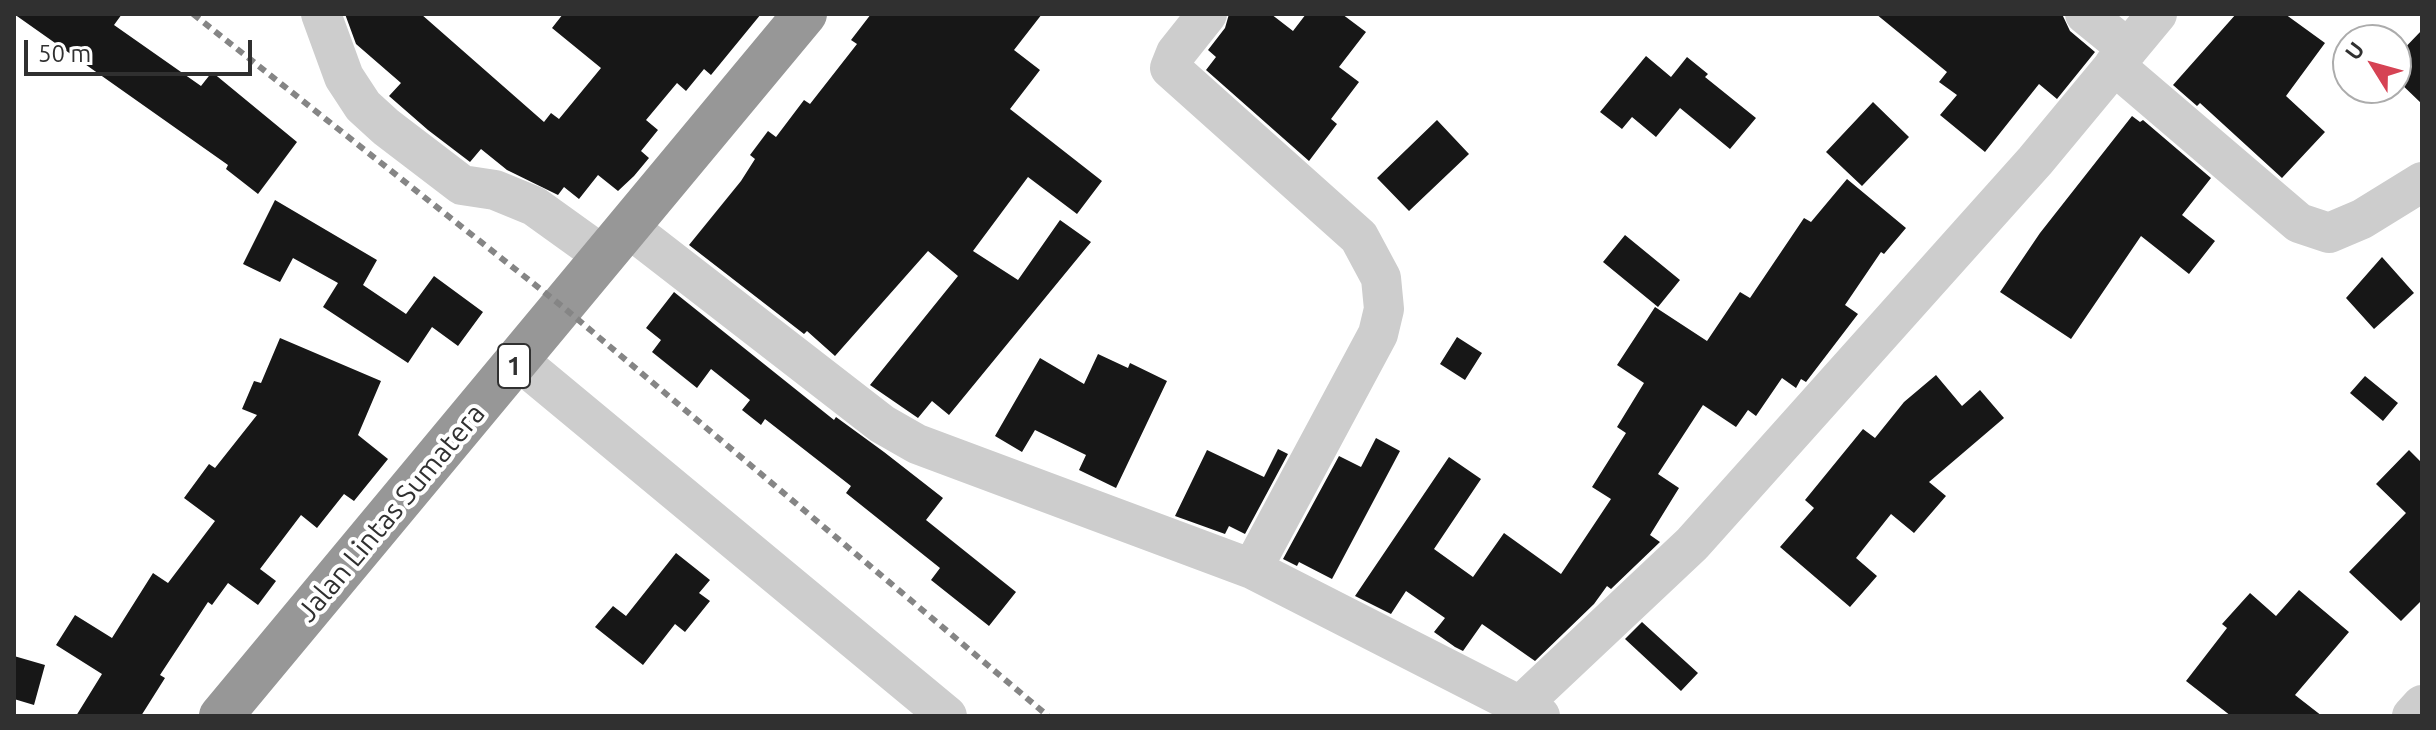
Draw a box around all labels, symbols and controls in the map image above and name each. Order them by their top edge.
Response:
scale bar [28,24,256,74]
north arrow [2332,24,2412,104]
text: U [2339,37,2369,64]
text: 50 m [38,40,91,67]
road number: 1 [498,344,530,388]
street label: Jalan Lintas Sumatera [290,397,492,629]

